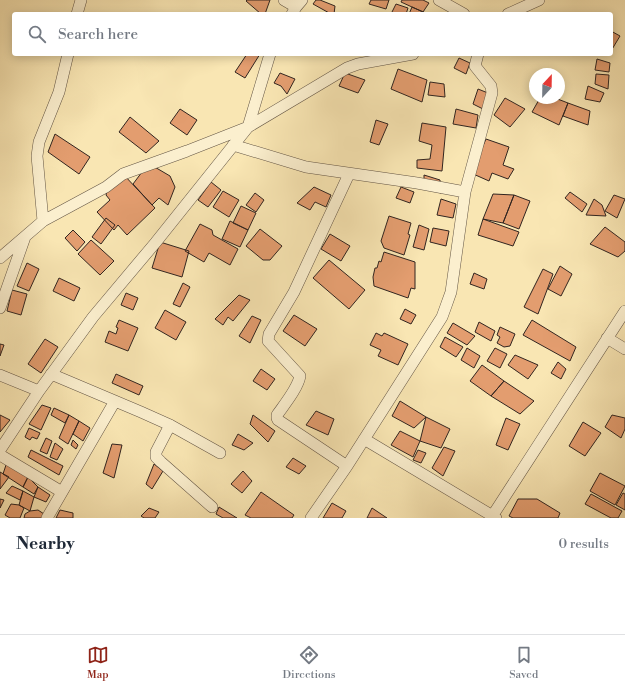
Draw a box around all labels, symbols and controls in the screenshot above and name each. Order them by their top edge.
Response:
search box [12,12,613,56]
icon: search [26,23,48,45]
text: Search here [58,25,138,44]
north arrow [529,68,565,104]
text: Nearby [16,533,75,555]
text: 0 results [558,536,609,552]
tab: Map [87,644,109,682]
tab: Directions [283,644,336,682]
tab: Saved [509,644,538,682]

